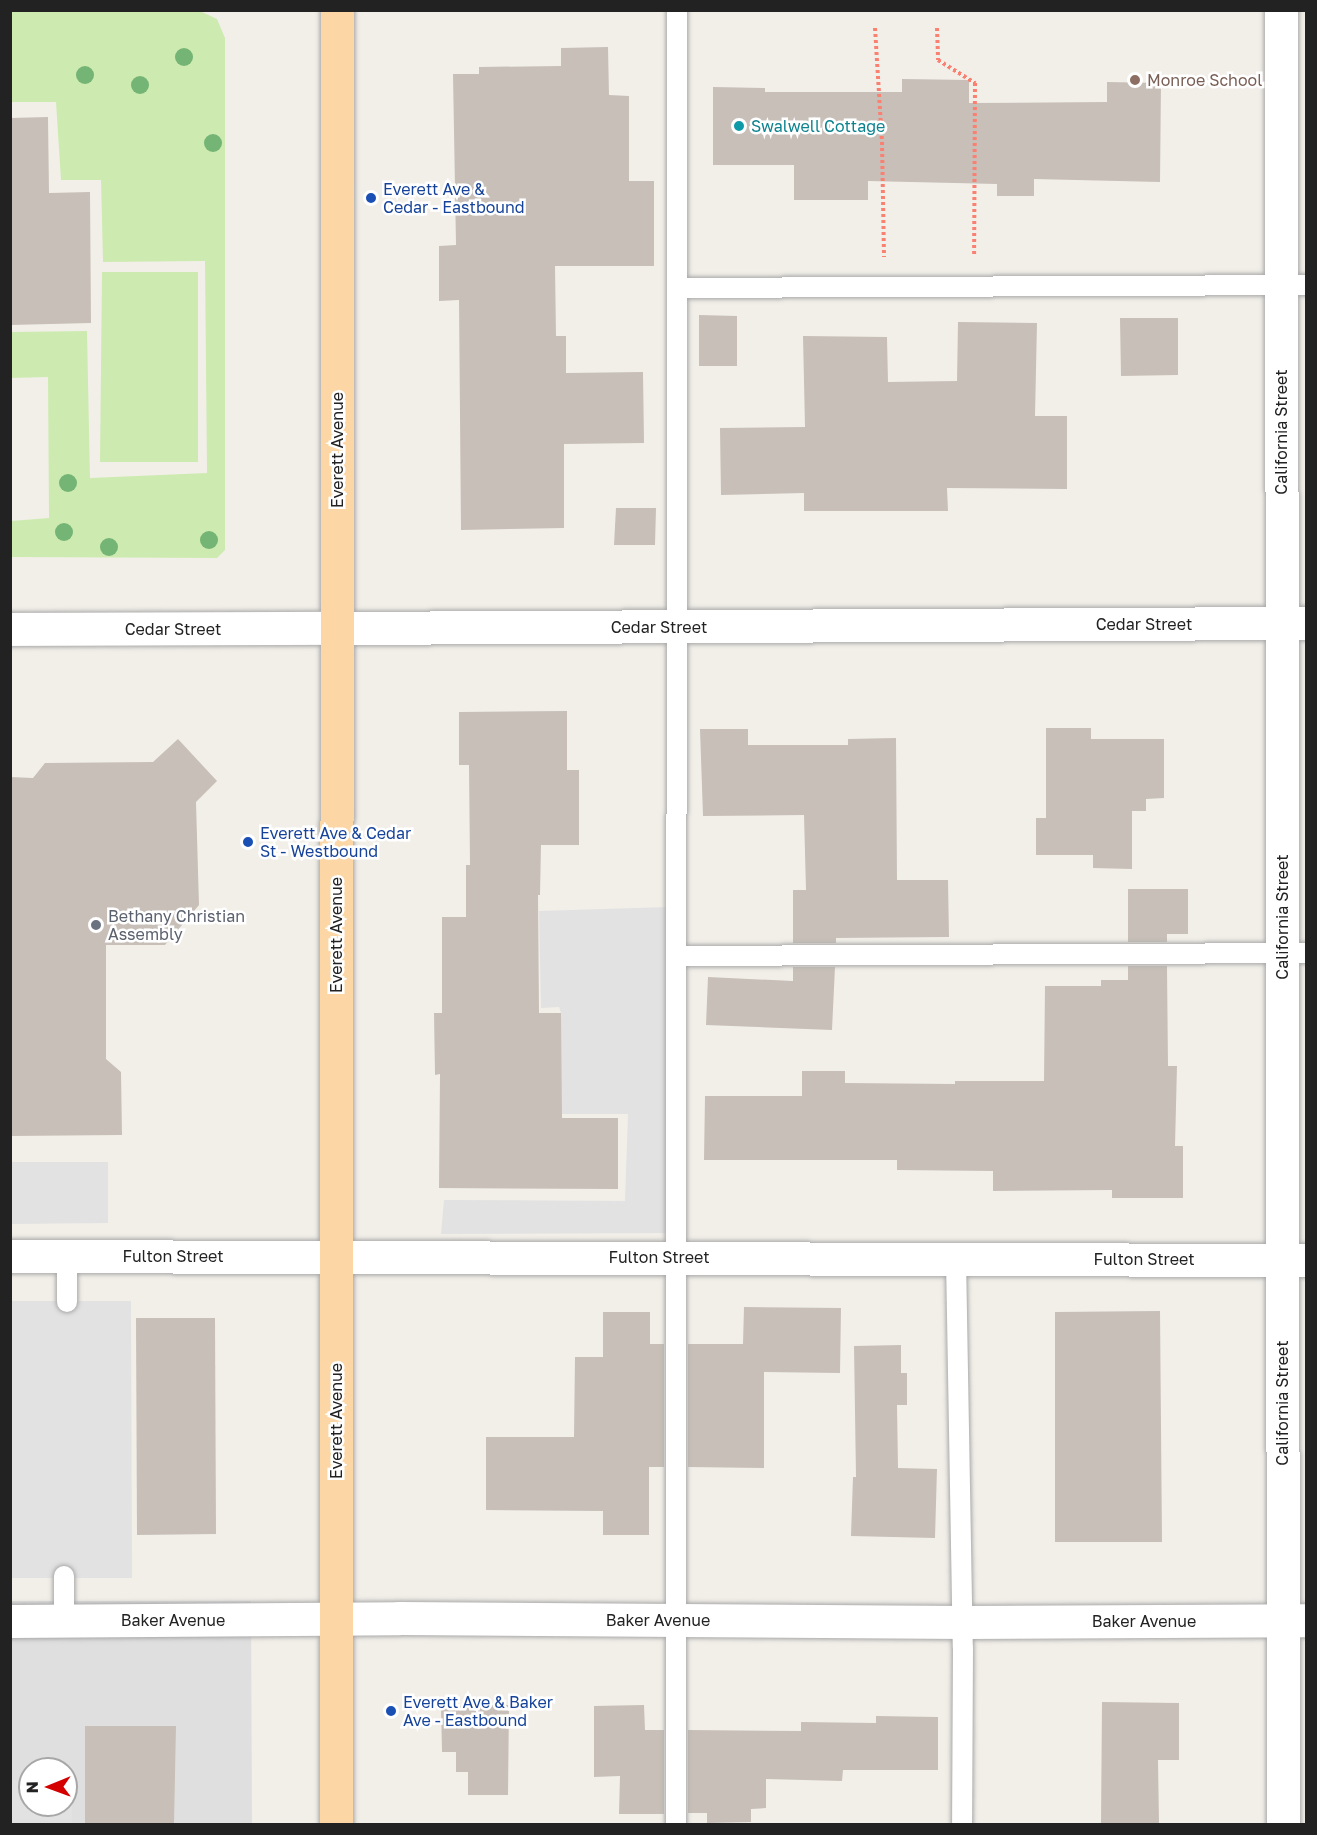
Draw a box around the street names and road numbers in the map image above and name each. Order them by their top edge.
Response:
street label: California Street [1271,369,1291,495]
street label: Everett Avenue [327,392,347,508]
street label: Cedar Street [1096,614,1192,634]
street label: Cedar Street [611,617,707,637]
street label: Cedar Street [125,619,221,639]
street label: California Street [1272,854,1292,980]
street label: Everett Avenue [326,877,346,993]
street label: Fulton Street [122,1246,224,1266]
street label: Fulton Street [608,1247,710,1267]
street label: Fulton Street [1093,1249,1195,1269]
street label: California Street [1272,1340,1292,1466]
street label: Everett Avenue [326,1363,346,1479]
street label: Baker Avenue [121,1610,225,1630]
street label: Baker Avenue [606,1610,710,1630]
street label: Baker Avenue [1092,1611,1196,1631]

